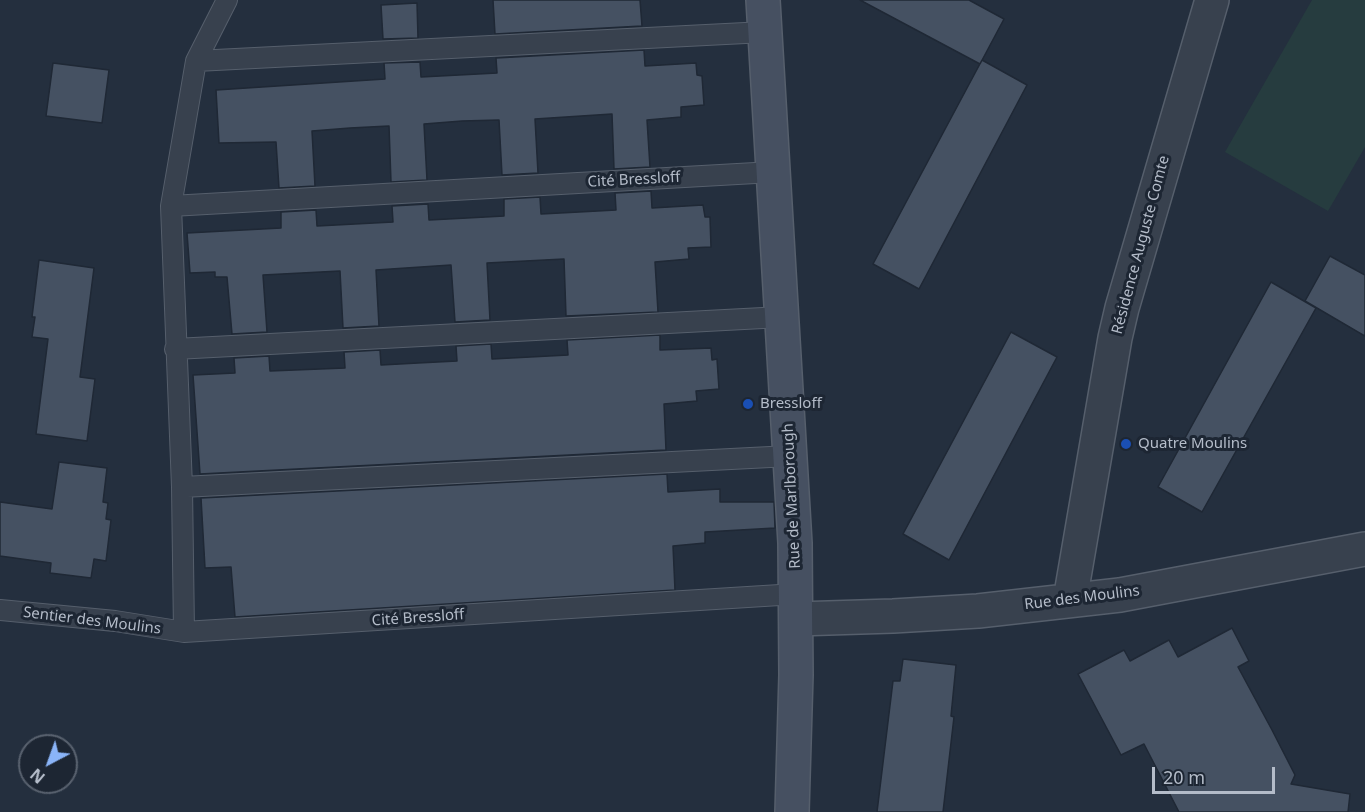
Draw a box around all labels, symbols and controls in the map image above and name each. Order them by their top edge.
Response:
street label: Résidence Auguste Comte [1108,154,1174,336]
street label: Cité Bressloff [587,169,681,191]
place label: Bressloff [760,395,822,413]
marker: Bressloff [741,397,755,411]
street label: Rue de Marlborough [779,423,805,569]
place label: Quatre Moulins [1138,435,1247,453]
marker: Quatre Moulins [1119,437,1133,451]
street label: Rue des Moulins [1023,582,1141,614]
street label: Sentier des Moulins [22,604,162,638]
street label: Cité Bressloff [371,606,465,630]
north arrow [18,734,78,794]
scale bar [1155,755,1278,793]
text: N [25,764,50,789]
text: 20 m [1163,765,1205,789]

